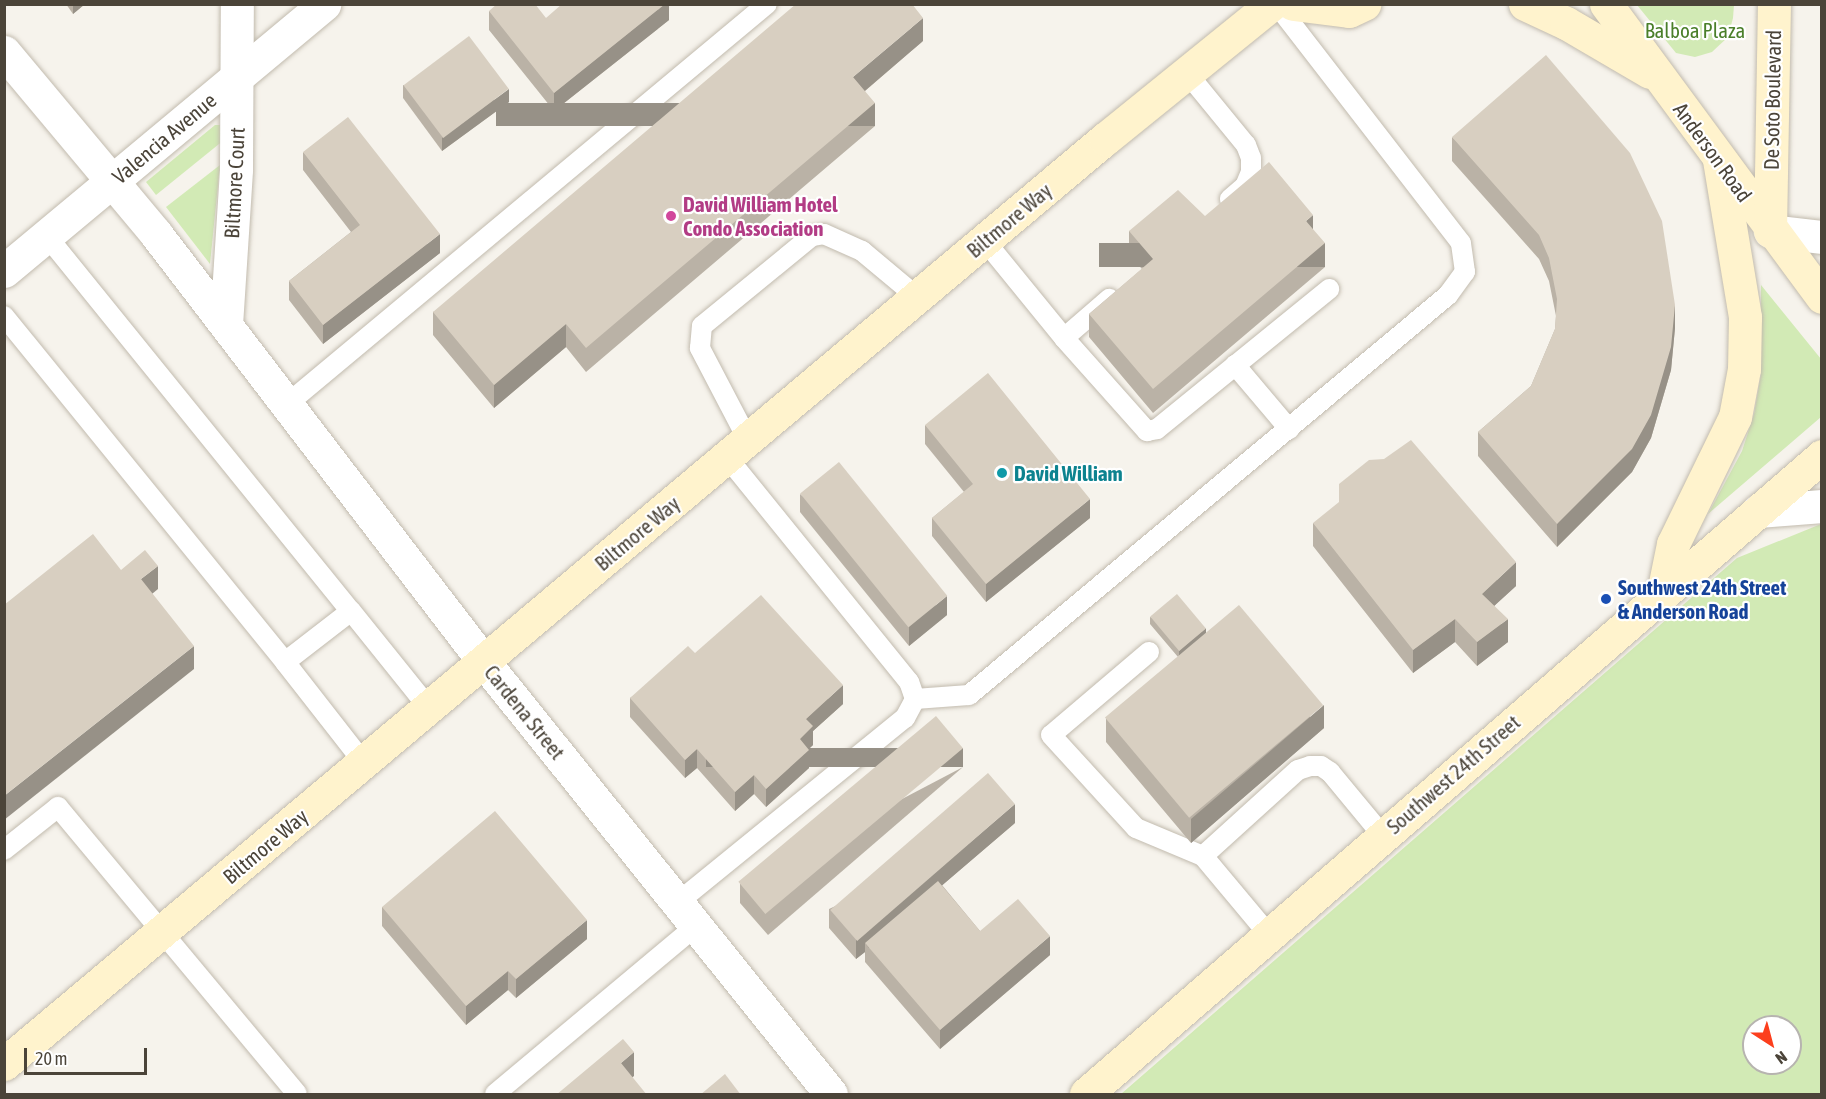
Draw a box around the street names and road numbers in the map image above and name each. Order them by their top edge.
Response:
street label: De Soto Boulevard [1758,30,1786,170]
street label: Valencia Avenue [107,87,221,189]
street label: Anderson Road [1669,97,1757,207]
street label: Biltmore Court [218,127,250,239]
street label: Biltmore Way [961,177,1057,263]
street label: Biltmore Way [589,490,685,576]
street label: Cardena Street [479,660,571,764]
street label: Southwest 24th Street [1381,709,1525,839]
street label: Biltmore Way [217,803,313,889]

